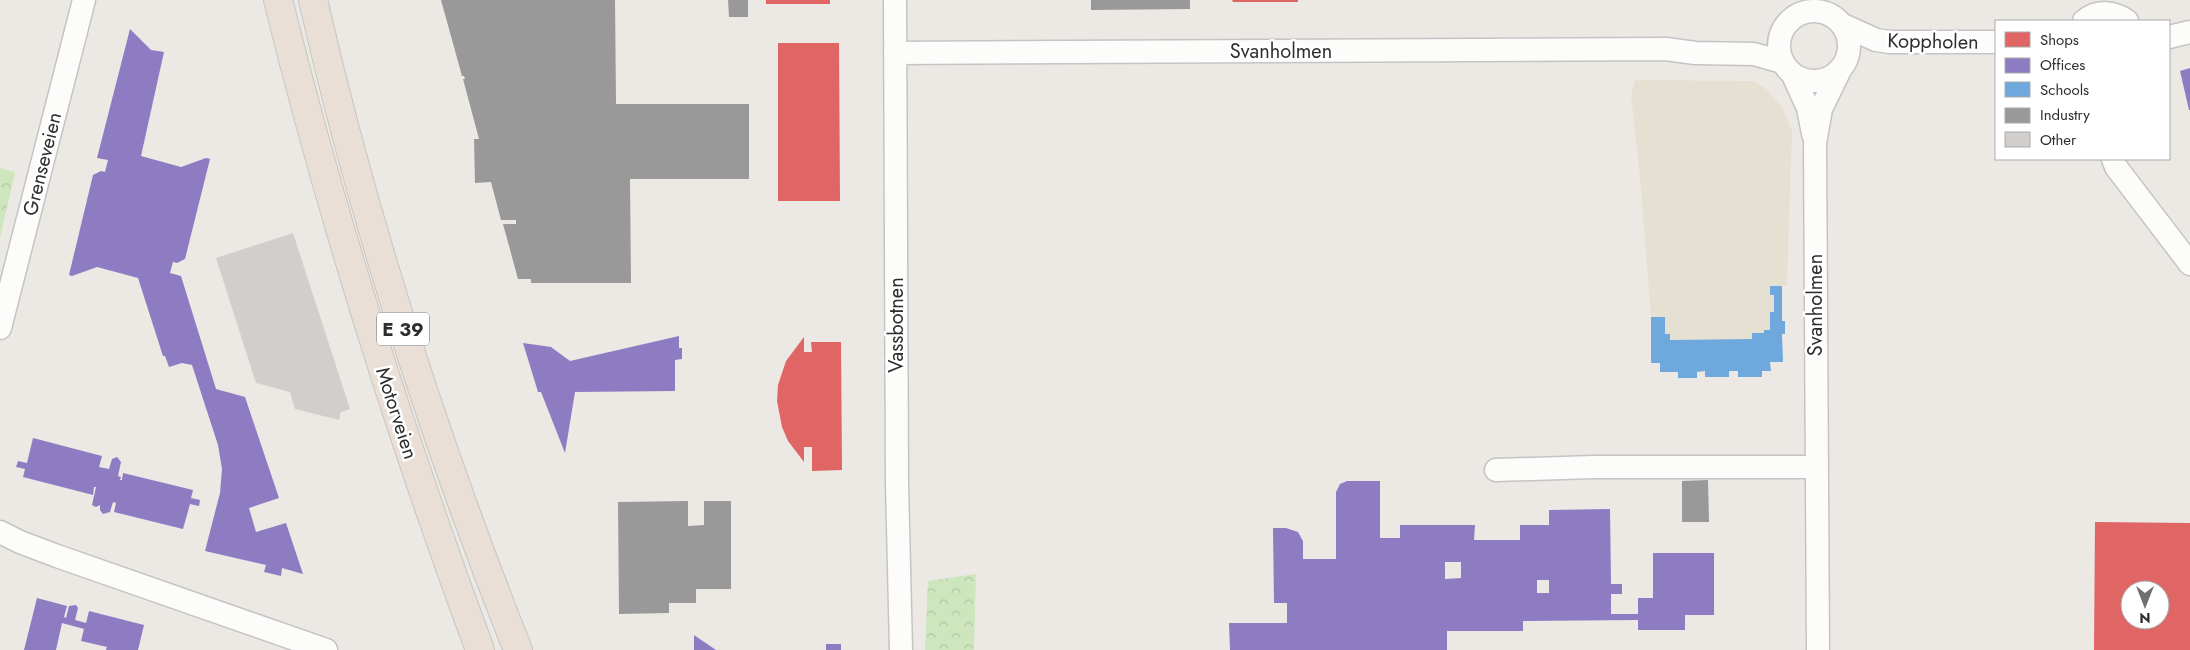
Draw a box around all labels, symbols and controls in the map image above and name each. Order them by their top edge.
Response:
legend [1995,20,2170,160]
street label: Koppholen [1887,26,1979,57]
text: Shops [2040,29,2079,51]
street label: Svanholmen [1230,37,1332,66]
text: Offices [2040,54,2085,76]
text: Schools [2040,79,2089,101]
text: Industry [2040,104,2090,126]
street label: Grenseveien [16,109,69,219]
text: Other [2040,129,2077,151]
street label: Svanholmen [1801,254,1830,356]
street label: Vassbotnen [882,277,911,373]
road number: E 39 [377,312,429,346]
street label: Motorveien [368,363,425,463]
north arrow [2120,580,2170,630]
text: N [2139,608,2151,628]

